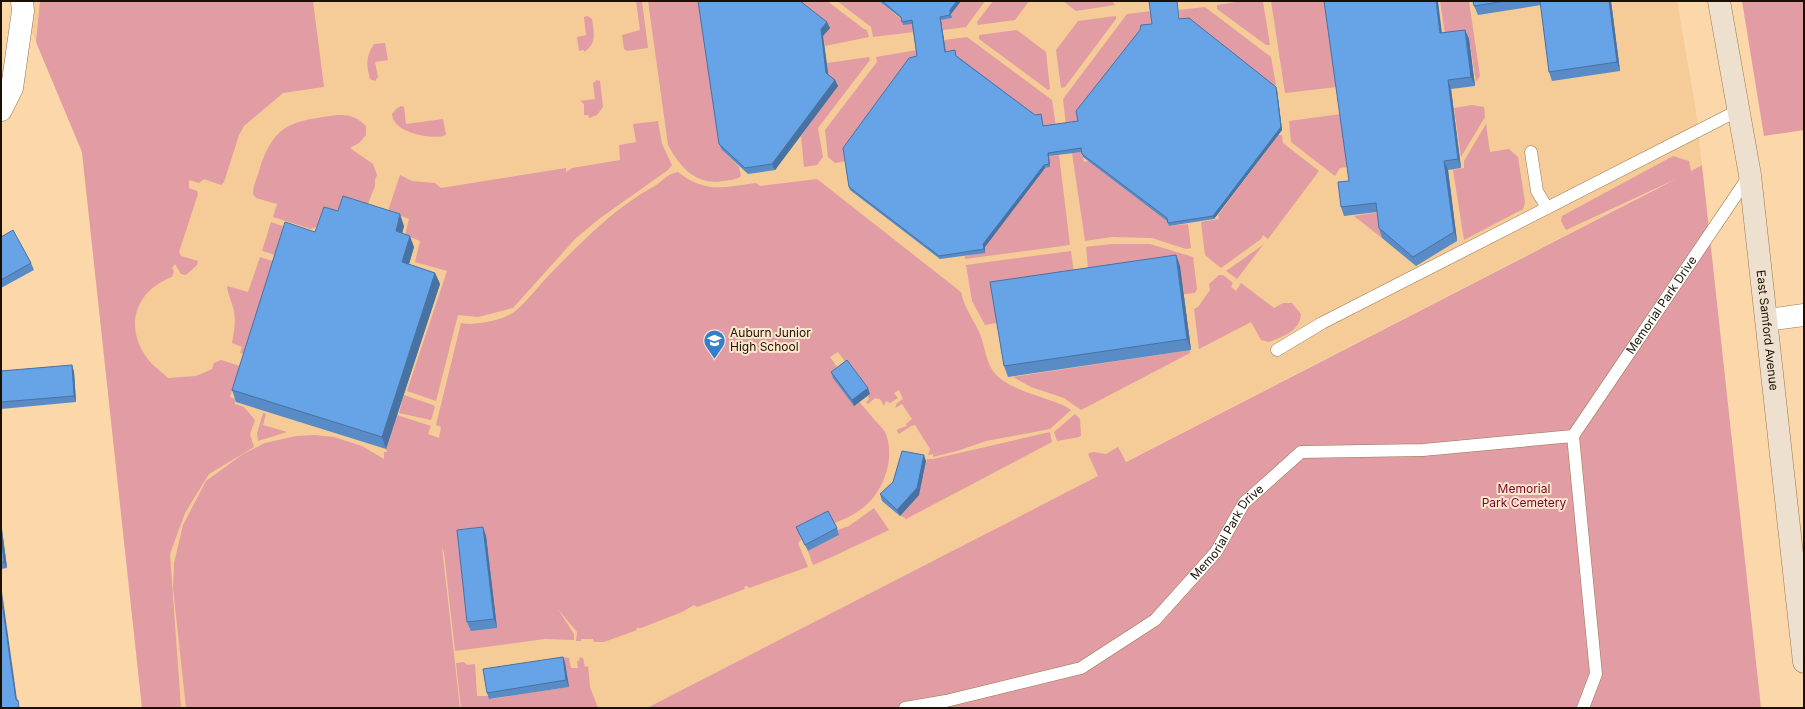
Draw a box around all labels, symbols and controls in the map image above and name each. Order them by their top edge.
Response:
street label: Memorial Park Drive [1623,253,1700,357]
street label: East Samford Avenue [1754,269,1782,391]
place label: Auburn Junior High School [730,325,811,354]
school or university icon: Auburn Junior High School [701,327,727,360]
street label: Memorial Park Drive [1187,481,1267,582]
park label: Memorial Park Cemetery [1482,481,1567,510]

